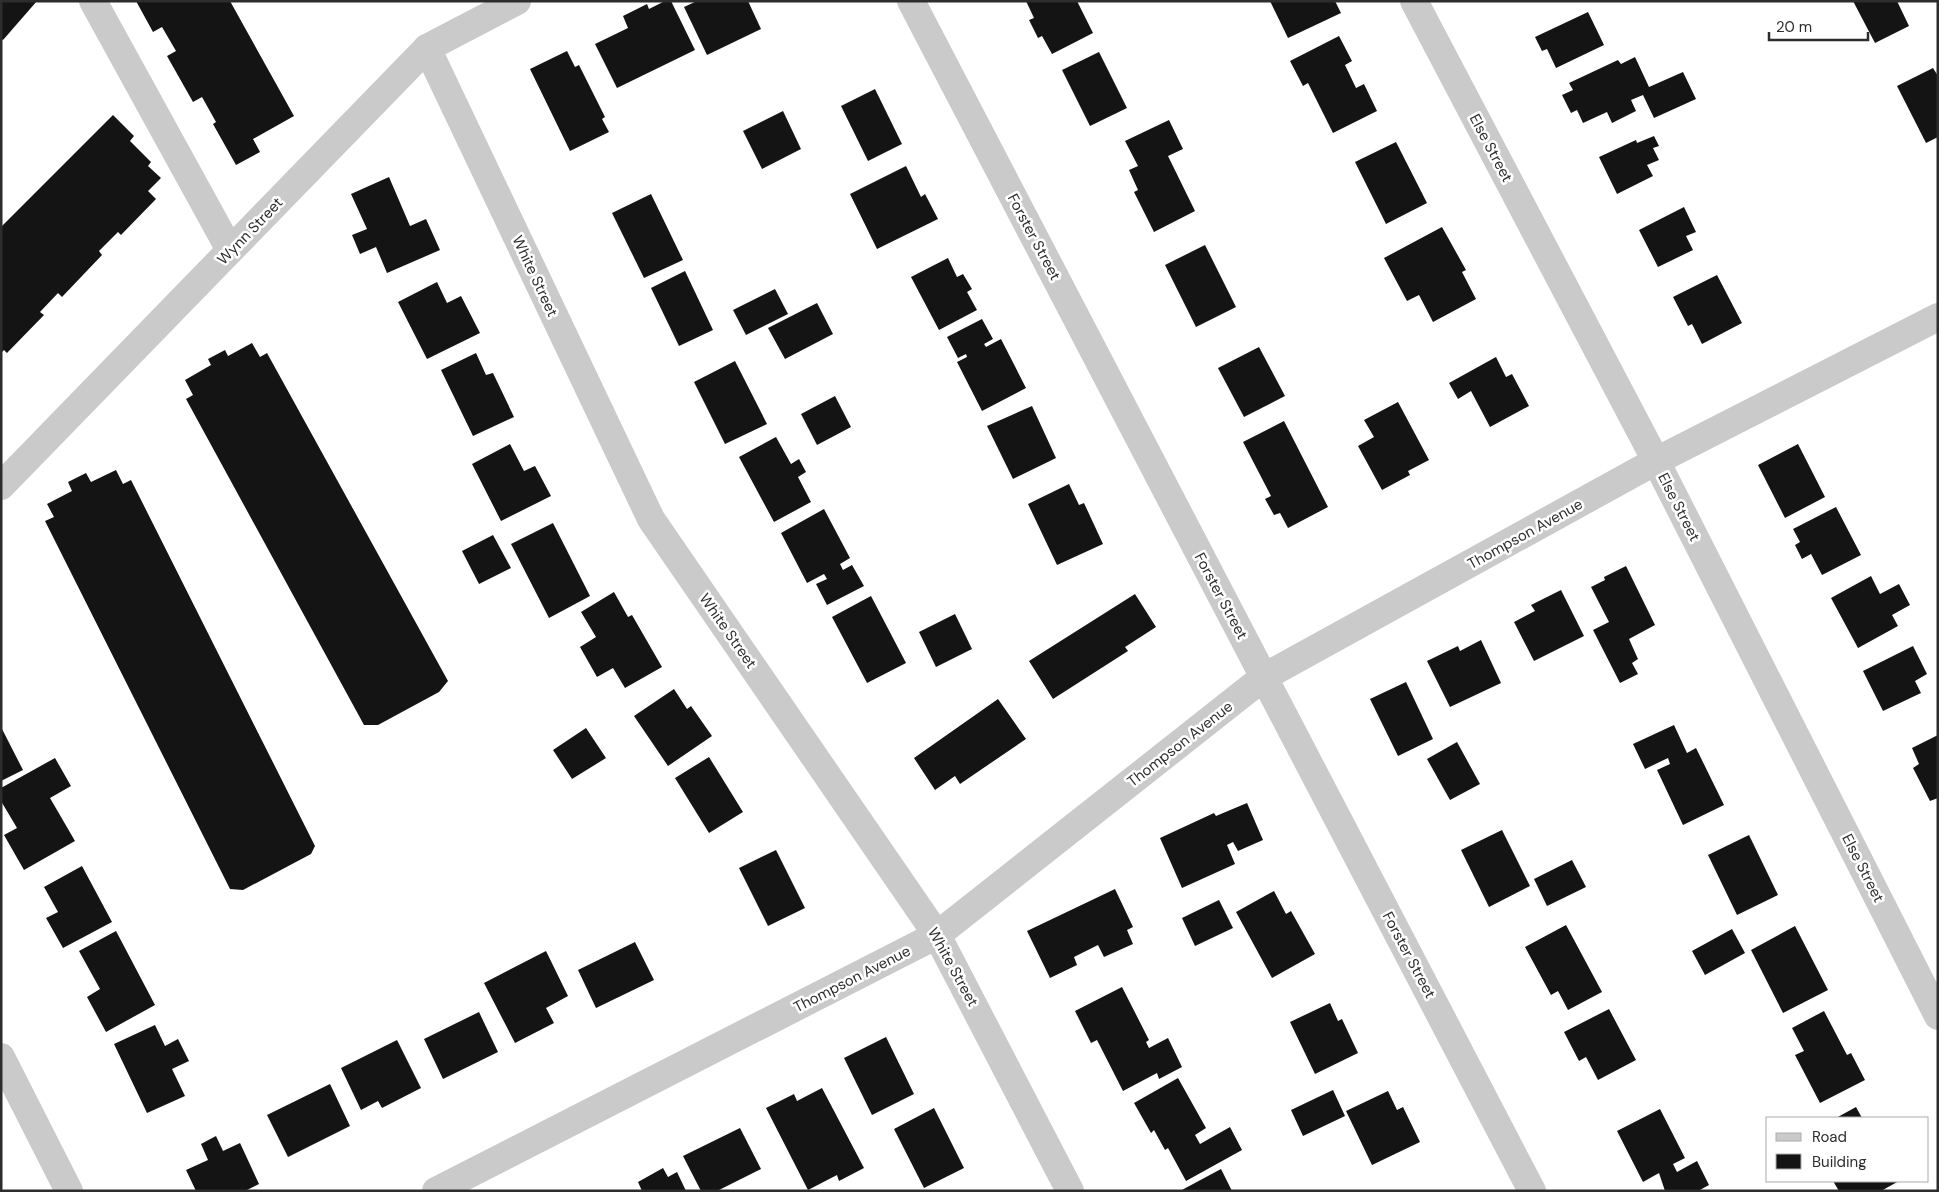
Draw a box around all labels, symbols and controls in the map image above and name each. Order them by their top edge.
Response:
scale bar [1769,10,1868,42]
text: 20 m [1776,17,1812,37]
street label: Else Street [1465,110,1517,186]
street label: Forster Street [1003,190,1065,284]
street label: Wynn Street [213,193,287,269]
street label: White Street [507,232,563,320]
street label: Else Street [1653,469,1705,545]
street label: Thompson Avenue [1464,494,1586,574]
street label: Forster Street [1190,549,1252,643]
street label: White Street [695,589,761,673]
street label: Thompson Avenue [1123,697,1237,791]
street label: Else Street [1837,830,1889,906]
street label: Forster Street [1378,908,1440,1002]
street label: White Street [923,924,983,1010]
street label: Thompson Avenue [790,941,914,1017]
legend [1766,1117,1929,1182]
text: Road [1812,1127,1847,1147]
text: Building [1812,1152,1867,1172]

